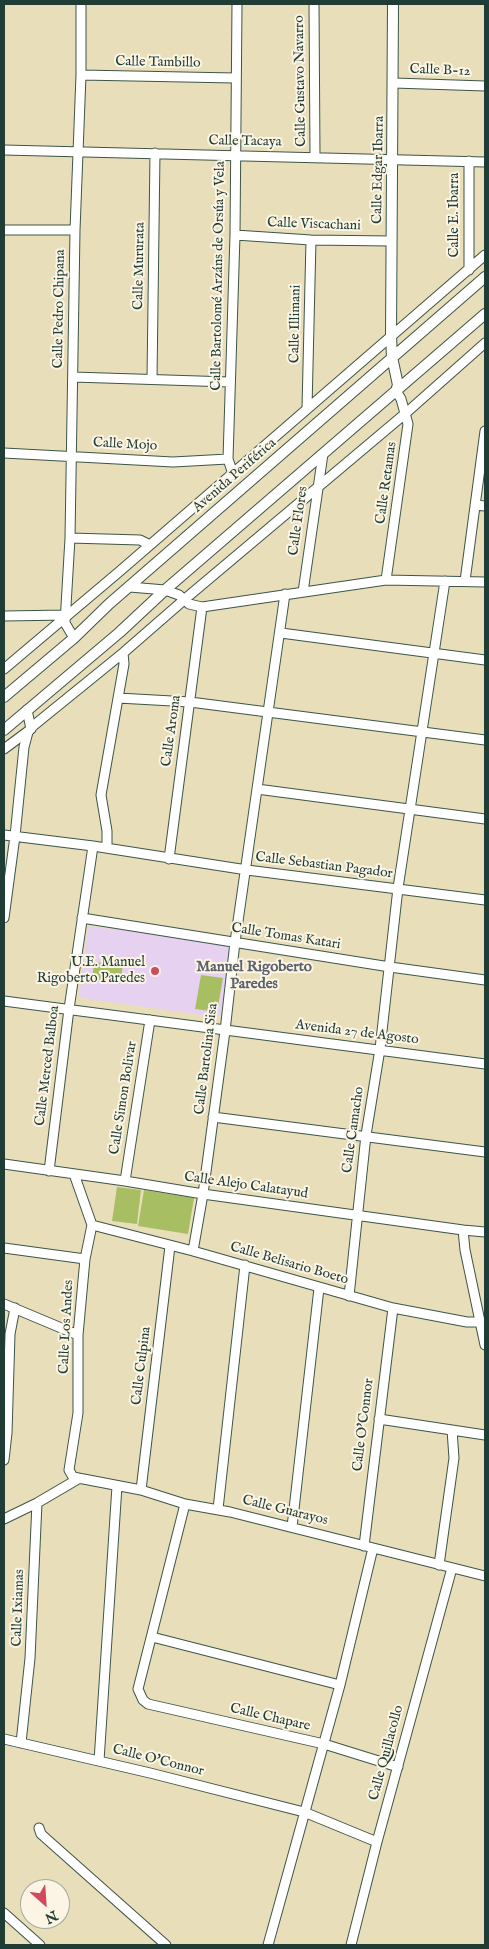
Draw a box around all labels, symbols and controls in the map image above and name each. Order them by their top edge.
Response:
street label: Calle Gustavo Navarro [291,15,311,147]
street label: Calle Tambillo [115,54,201,72]
street label: Calle B-12 [409,62,471,80]
street label: Calle Edgar Ibarra [370,116,388,224]
street label: Calle Tacaya [208,133,282,151]
street label: Calle Bartolomé Arzáns de Orsúa y Vela [209,161,229,391]
street label: Calle E. Ibarra [447,173,463,257]
street label: Calle Viscachani [267,215,361,235]
street label: Calle Mururata [131,222,149,310]
street label: Calle Pedro Chipana [51,249,69,369]
street label: Calle Illimani [287,285,305,363]
street label: Calle Mojo [92,435,158,455]
street label: Avenida Periférica [190,435,280,517]
street label: Calle Retamas [373,441,401,525]
street label: Calle Flores [286,485,312,557]
street label: Calle Aroma [159,694,185,768]
street label: Calle Sebastian Pagador [254,849,394,883]
street label: Calle Tomas Katari [230,920,342,954]
place label: U.E. Manuel Rigoberto Paredes [37,955,145,988]
district label: Manuel Rigoberto Paredes [196,959,312,994]
marker: U.E. Manuel Rigoberto Paredes [149,965,161,977]
street label: Calle Bartolina Sisa [192,1002,222,1116]
street label: Calle Merced Balboa [32,1005,64,1127]
street label: Avenida 27 de Agosto [294,1017,420,1049]
street label: Calle Simon Bolivar [107,1040,141,1156]
street label: Calle Camacho [340,1086,368,1174]
street label: Calle Alejo Calatayud [183,1169,309,1203]
street label: Calle Belisario Boeto [228,1239,350,1289]
street label: Calle Los Andes [56,1279,78,1375]
street label: Calle Culpina [129,1326,155,1406]
street label: Calle O'Connor [350,1378,378,1472]
street label: Calle Guarayos [240,1492,330,1530]
street label: Calle Ixiamas [9,1569,29,1647]
street label: Calle Chapare [228,1701,312,1735]
street label: Calle Quillacollo [366,1704,408,1802]
street label: Calle O'Connor [111,1742,205,1780]
north arrow [20,1879,70,1929]
text: N [42,1906,61,1927]

